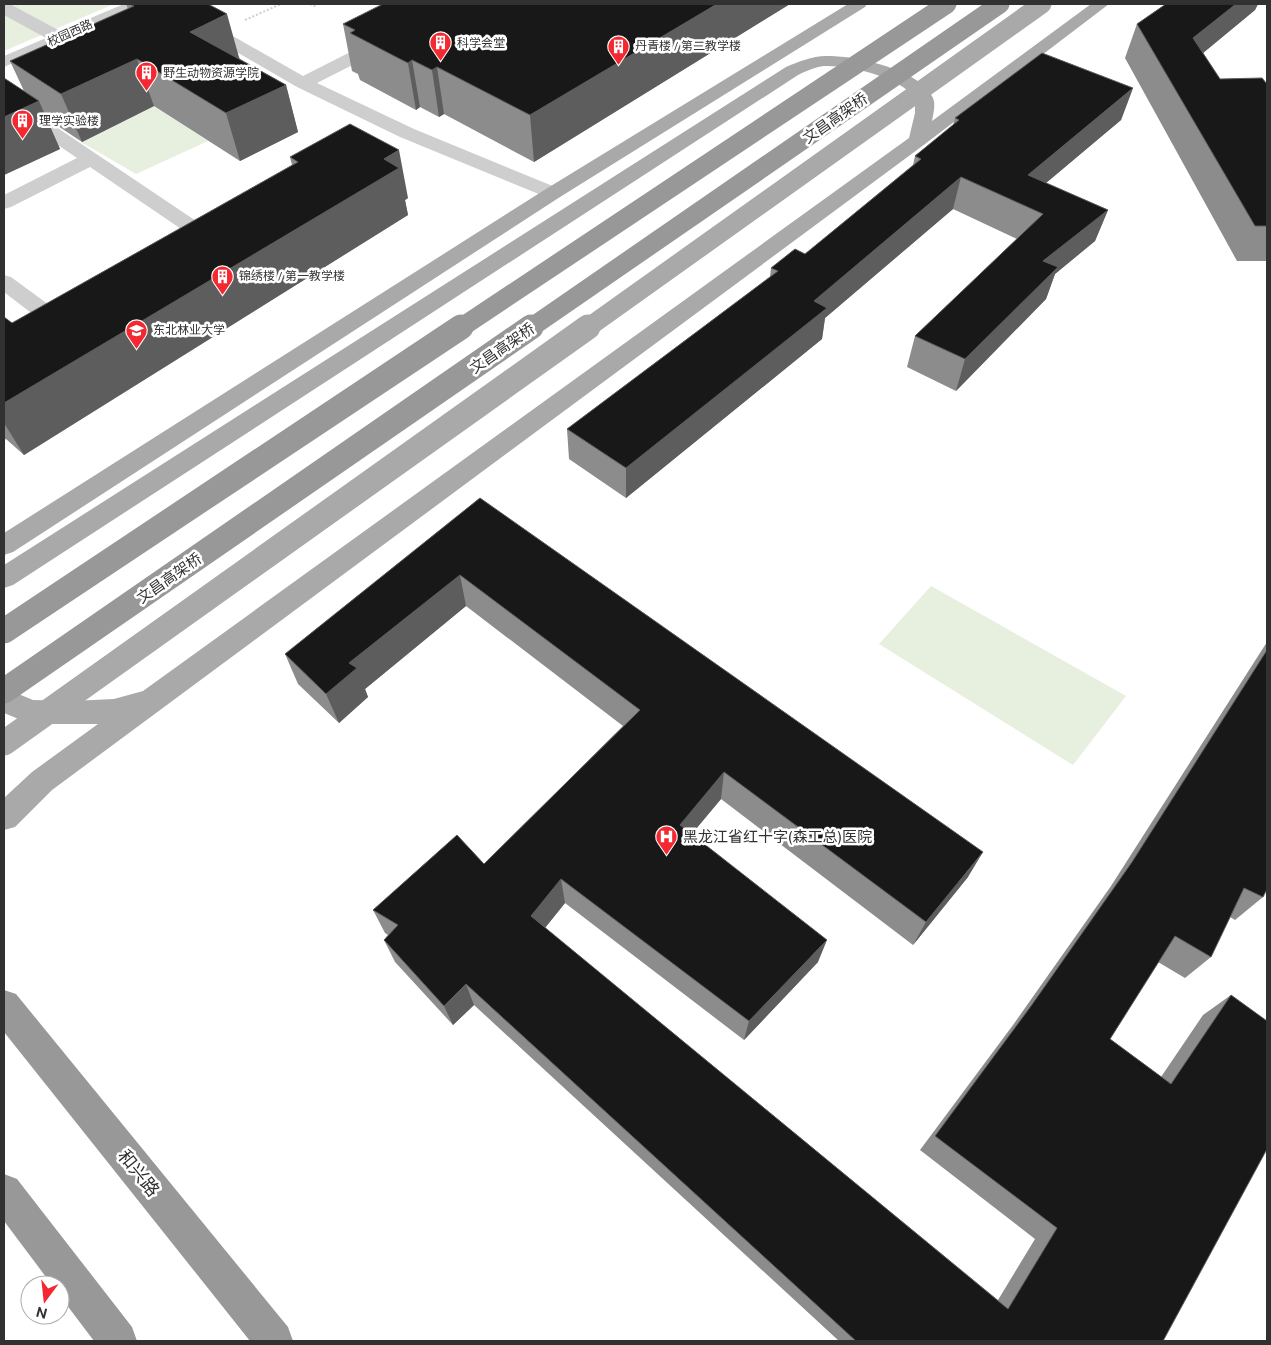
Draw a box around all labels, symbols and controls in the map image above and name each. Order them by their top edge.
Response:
street label: 校园西路 [45,17,95,49]
building icon: 科学会堂 [429,31,453,62]
building icon: 丹青楼 / 第二教学楼 [607,34,631,65]
place label: 科学会堂 [457,36,505,50]
place label: 丹青楼 / 第二教学楼 [635,39,741,53]
building icon: 野生动物资源学院 [135,61,159,92]
place label: 野生动物资源学院 [163,66,259,80]
street label: 文昌高架桥 [799,90,871,146]
building icon: 理学实验楼 [11,109,35,140]
place label: 理学实验楼 [39,114,99,128]
building icon: 锦绣楼 / 第一教学楼 [211,264,235,295]
place label: 锦绣楼 / 第一教学楼 [239,269,345,283]
school or university icon: 东北林业大学 [125,318,149,349]
street label: 文昌高架桥 [466,320,538,376]
place label: 东北林业大学 [153,323,225,337]
street label: 文昌高架桥 [133,550,205,606]
hospital icon: 黑龙江省红十字(森工总)医院 [655,824,679,855]
place label: 黑龙江省红十字(森工总)医院 [683,828,872,845]
street label: 和兴路 [114,1145,164,1201]
north arrow [20,1275,70,1325]
text: N [34,1303,49,1322]

